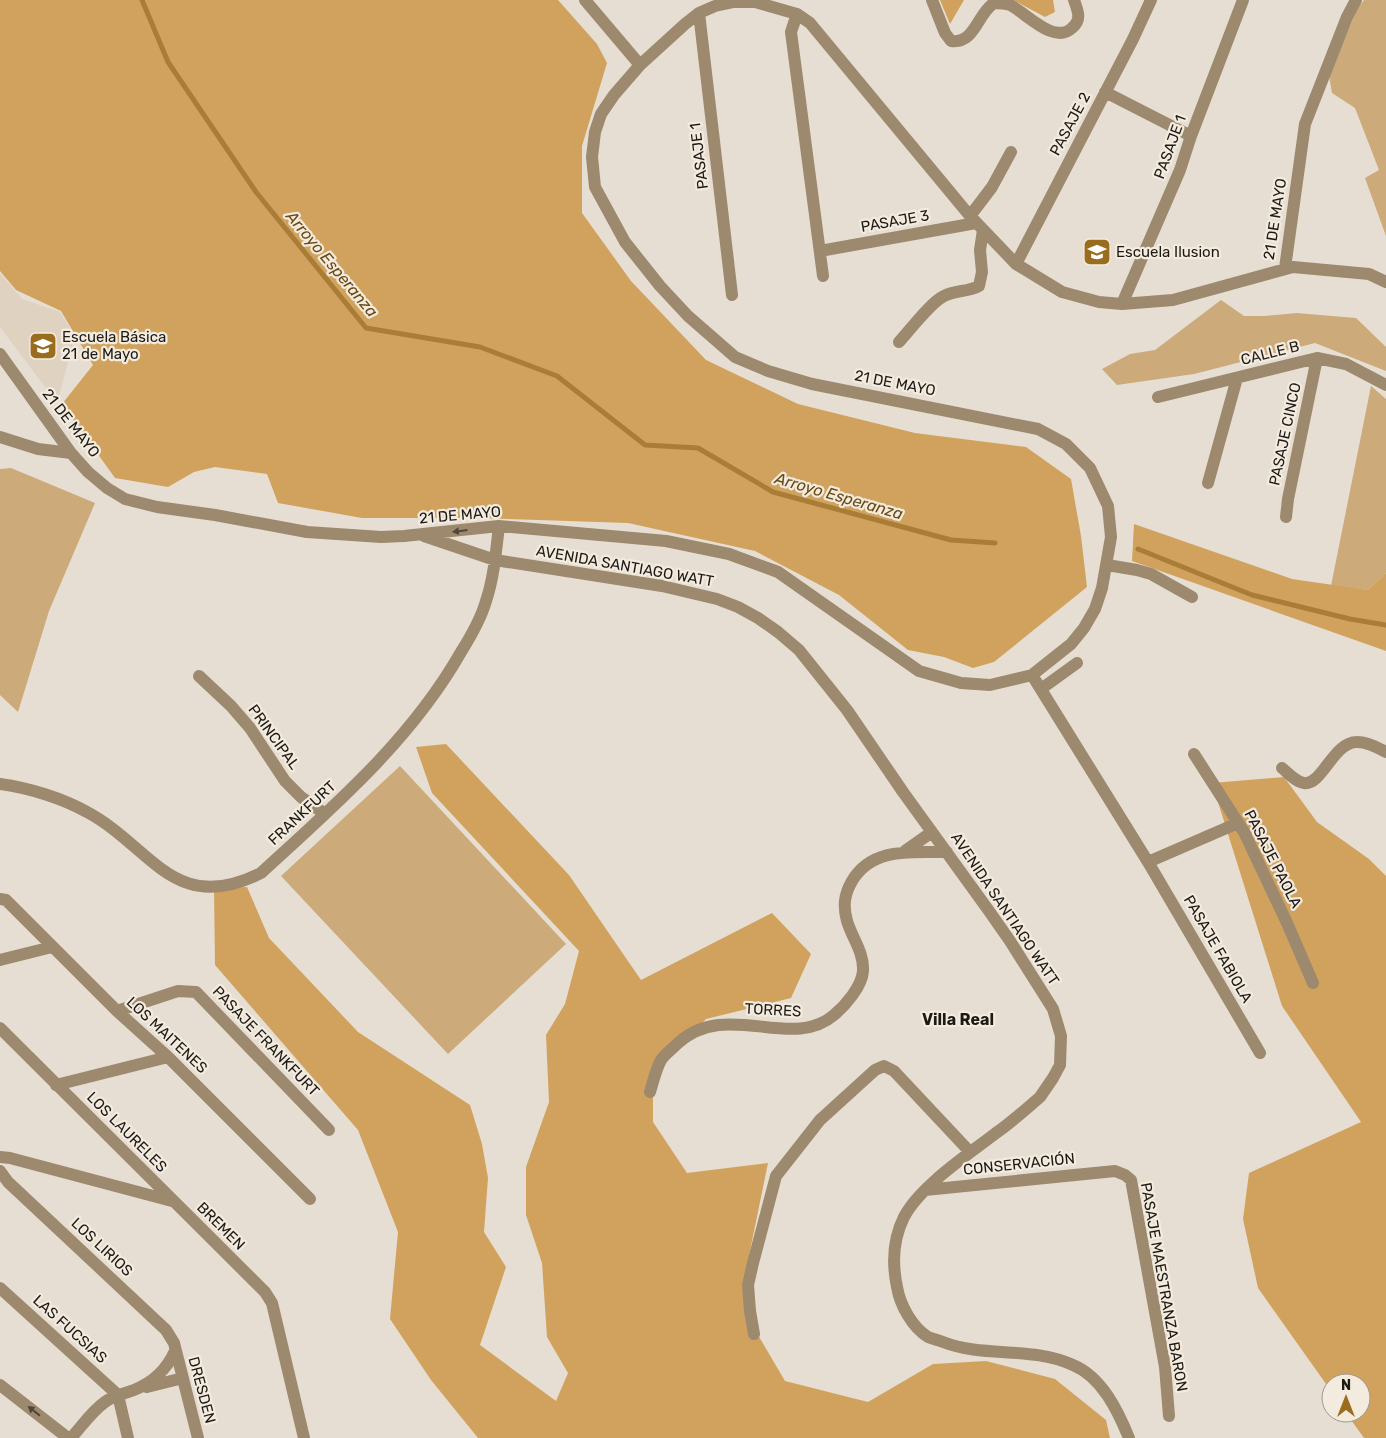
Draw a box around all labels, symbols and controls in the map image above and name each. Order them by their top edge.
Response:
street label: PASAJE 2 [1046,89,1094,159]
street label: PASAJE 1 [1150,113,1190,181]
street label: PASAJE 1 [686,122,712,190]
street label: 21 DE MAYO [1260,177,1290,261]
water label: Arroyo Esperanza [282,206,382,321]
street label: PASAJE 3 [859,206,931,236]
school or university icon: Escuela Ilusion [1082,237,1112,267]
place label: Escuela Ilusion [1116,243,1220,261]
place label: Escuela Básica 21 de Mayo [62,328,166,363]
school or university icon: Escuela Básica 21 de Mayo [28,331,58,361]
street label: CALLE B [1239,337,1301,369]
street label: 21 DE MAYO [853,366,937,400]
street label: PASAJE CINCO [1265,381,1305,487]
street label: 21 DE MAYO [39,385,103,461]
water label: Arroyo Esperanza [772,468,905,523]
street label: 21 DE MAYO [418,502,502,528]
one-way arrow [452,527,468,535]
street label: AVENIDA SANTIAGO WATT [535,541,716,591]
street label: PRINCIPAL [245,701,304,773]
street label: FRANKFURT [265,777,340,849]
street label: PASAJE PAOLA [1241,807,1305,911]
street label: AVENIDA SANTIAGO WATT [947,829,1063,989]
street label: PASAJE FABIOLA [1180,892,1256,1006]
street label: PASAJE FRANKFURT [209,982,323,1100]
street label: LOS MAITENES [123,993,211,1077]
street label: TORRES [744,1000,802,1020]
district label: Villa Real [922,1010,994,1029]
street label: LOS LAURELES [83,1088,171,1176]
street label: CONSERVACIÓN [962,1149,1076,1179]
street label: PASAJE MAESTRANZA BARON [1137,1181,1191,1393]
street label: BREMEN [193,1198,249,1254]
street label: LOS LIRIOS [68,1214,136,1280]
street label: LAS FUCSIAS [29,1291,111,1367]
street label: DRESDEN [184,1355,220,1425]
north arrow [1321,1373,1371,1423]
text: N [1341,1377,1351,1394]
one-way arrow [28,1406,41,1417]

